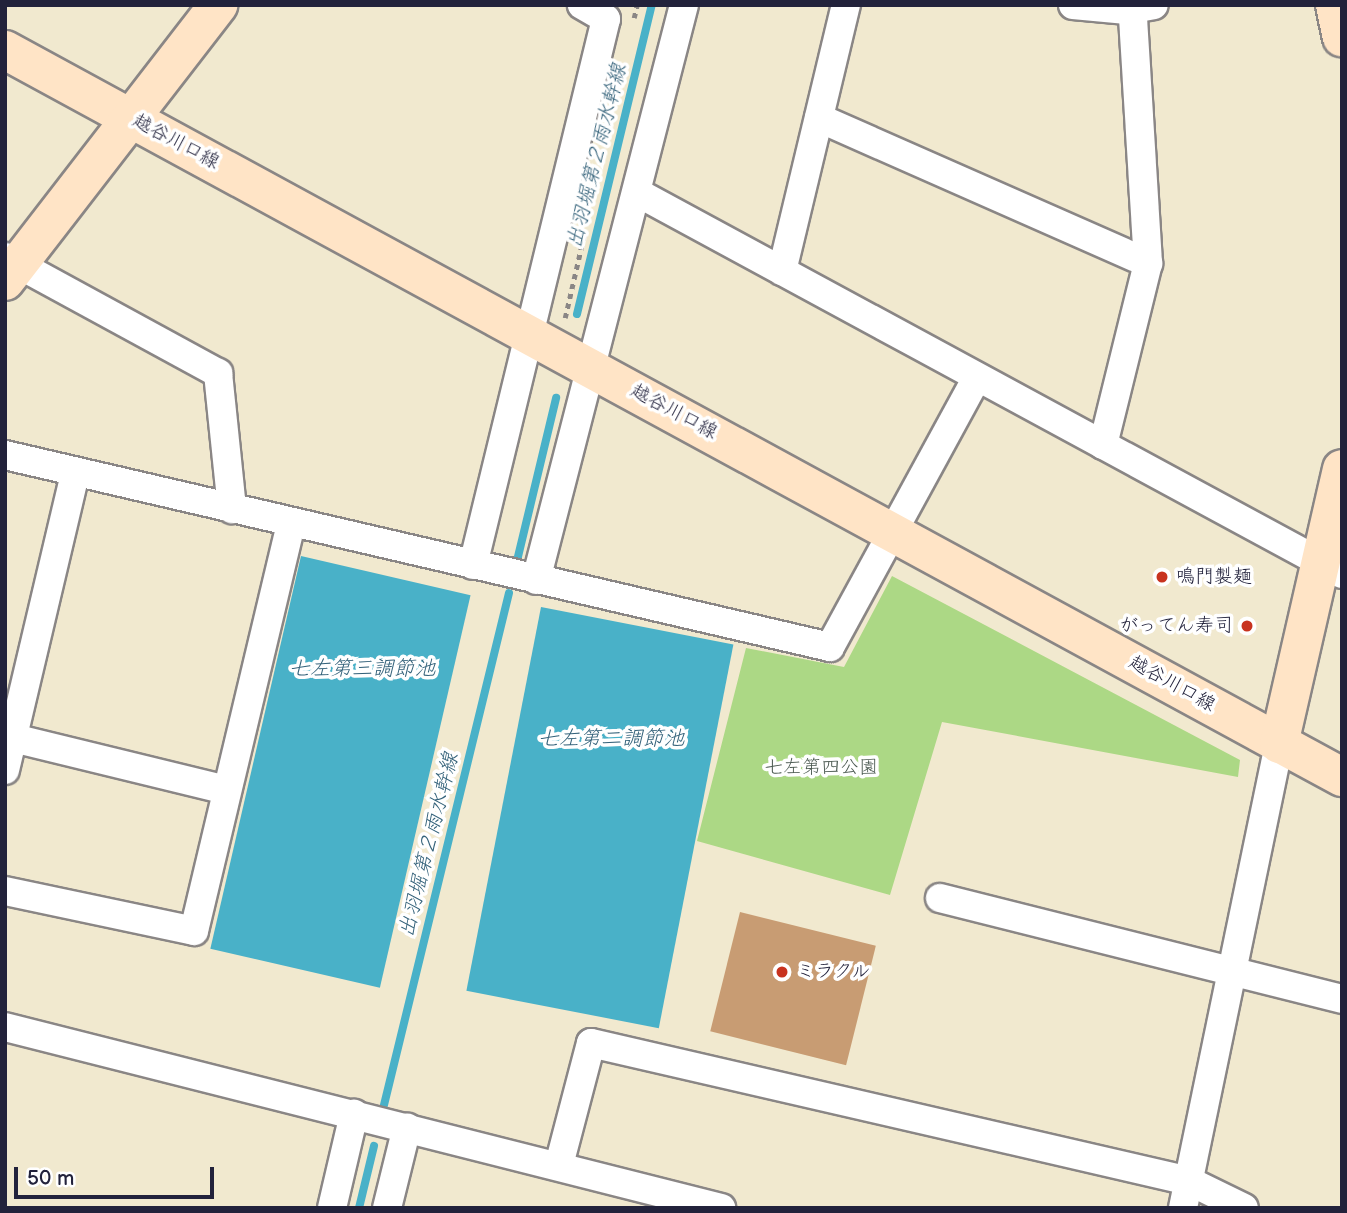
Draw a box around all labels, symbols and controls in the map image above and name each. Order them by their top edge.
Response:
water label: 出羽堀第２雨水幹線 [562,61,632,251]
street label: 越谷川口線 [129,110,223,174]
street label: 越谷川口線 [627,380,721,444]
place label: 鳴門製麺 [1176,566,1252,588]
marker: 鳴門製麺 [1154,569,1170,585]
place label: がってん寿司 [1119,615,1233,637]
marker: がってん寿司 [1239,618,1255,634]
street label: 越谷川口線 [1125,651,1219,717]
water label: 七左第三調節池 [289,656,435,682]
water label: 七左第二調節池 [538,726,684,752]
water label: 出羽堀第２雨水幹線 [394,750,464,940]
park label: 七左第四公園 [764,757,878,779]
place label: ミラクル [796,961,872,983]
marker: ミラクル [774,964,790,980]
scale bar [18,1154,217,1198]
text: 50 m [27,1166,74,1191]

